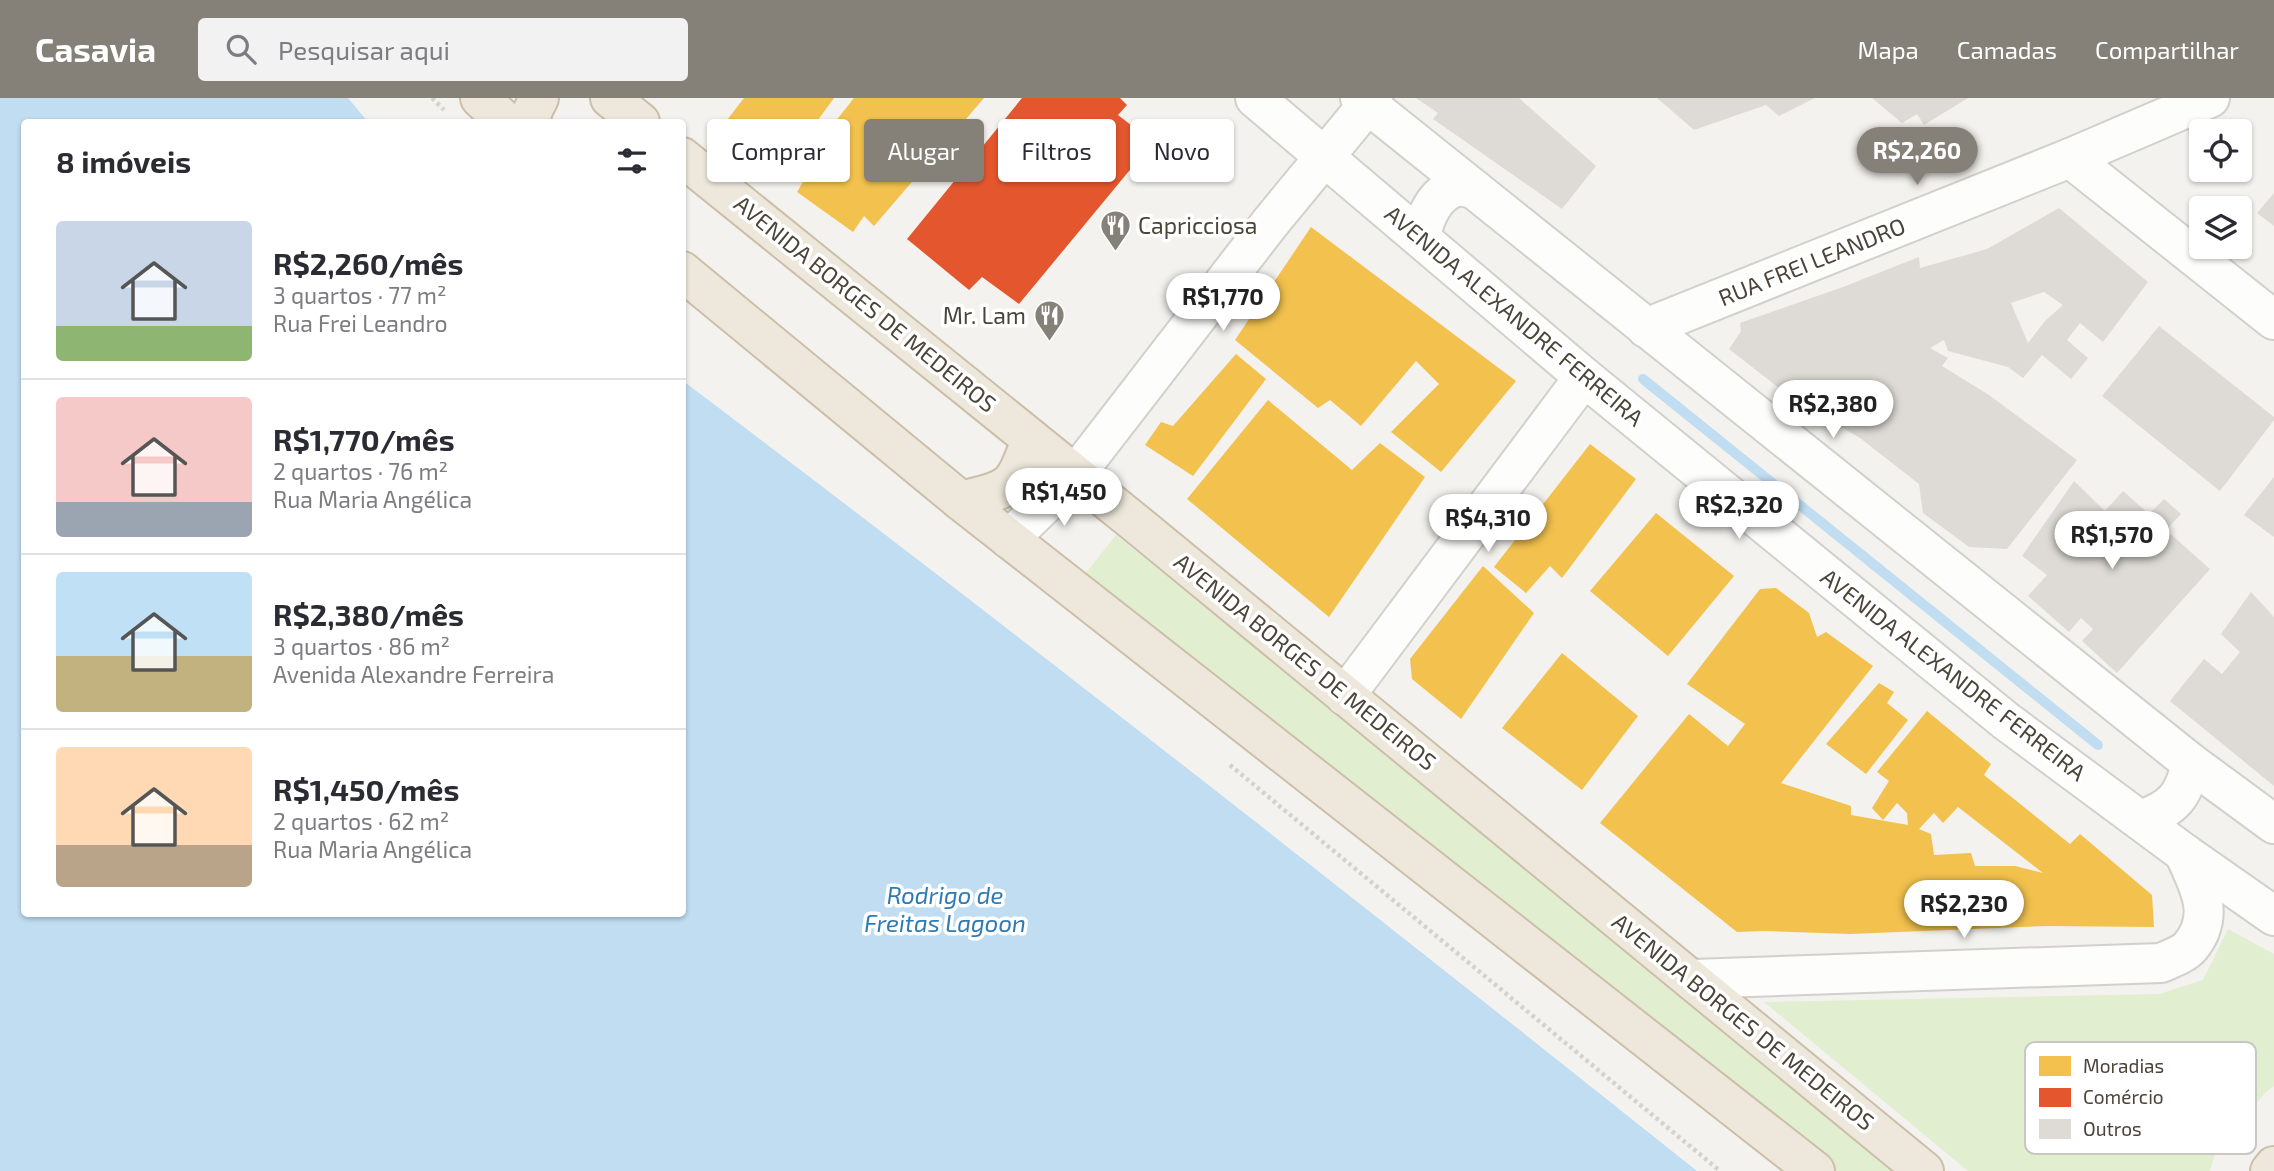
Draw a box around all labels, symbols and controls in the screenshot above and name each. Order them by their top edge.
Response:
search box [198,18,688,81]
text: Casavia [35,29,156,69]
icon: search [222,30,260,68]
text: Pesquisar aqui [278,34,450,65]
text: Mapa [1857,35,1919,64]
text: Camadas [1957,35,2057,64]
text: Compartilhar [2095,35,2239,64]
chip: Comprar [707,119,850,182]
chip: Alugar [864,119,984,182]
chip: Filtros [998,119,1116,182]
chip: Novo [1130,119,1234,182]
map controls [2189,119,2252,259]
button: locate [2189,119,2252,182]
pin: R$2,260 [1852,127,1982,187]
text: R$2,260 [1873,136,1961,164]
icon: filters [613,142,651,180]
text: 8 imóveis [56,143,191,179]
street label: AVENIDA BORGES DE MEDEIROS [729,189,1002,418]
button: layers [2189,196,2252,259]
street label: AVENIDA ALEXANDRE FERREIRA [1380,199,1650,432]
restaurant icon: Capricciosa [1098,209,1132,253]
place label: Capricciosa [1138,211,1257,239]
street label: RUA FREI LEANDRO [1714,211,1909,311]
text: R$2,260/mês [273,245,463,281]
icon: home [112,249,196,333]
pin: R$1,770 [1158,274,1288,333]
text: 3 quartos · 77 m² [273,281,447,309]
text: R$1,770 [1182,282,1264,310]
restaurant icon: Mr. Lam [1032,299,1066,343]
place label: Mr. Lam [943,301,1026,329]
text: Rua Frei Leandro [273,309,447,337]
pin: R$2,380 [1768,380,1898,440]
text: R$2,380 [1788,389,1878,417]
text: R$1,770/mês [273,421,455,457]
icon: home [112,425,196,509]
text: 2 quartos · 76 m² [273,457,448,485]
pin: R$1,450 [999,468,1129,528]
text: R$1,450 [1021,477,1107,505]
pin: R$2,320 [1674,482,1804,541]
text: Rua Maria Angélica [273,485,472,513]
text: R$2,320 [1695,490,1783,518]
pin: R$4,310 [1423,494,1553,554]
text: R$4,310 [1445,503,1531,531]
pin: R$1,570 [2047,512,2177,571]
text: R$1,570 [2070,520,2154,548]
street label: AVENIDA BORGES DE MEDEIROS [1169,547,1442,776]
street label: AVENIDA ALEXANDRE FERREIRA [1816,562,2092,787]
text: R$2,380/mês [273,596,464,632]
icon: home [112,600,196,684]
text: 3 quartos · 86 m² [273,632,450,660]
text: Avenida Alexandre Ferreira [273,660,554,688]
text: R$1,450/mês [273,771,459,807]
icon: home [112,775,196,859]
text: 2 quartos · 62 m² [273,807,449,835]
text: Rua Maria Angélica [273,835,472,863]
water label: Rodrigo de Freitas Lagoon [864,880,1026,937]
pin: R$2,230 [1899,880,2029,940]
text: R$2,230 [1920,889,2008,917]
street label: AVENIDA BORGES DE MEDEIROS [1607,907,1880,1136]
legend [2025,1042,2256,1154]
text: Moradias [2083,1054,2164,1077]
text: Comércio [2083,1085,2164,1108]
text: Outros [2083,1117,2142,1140]

